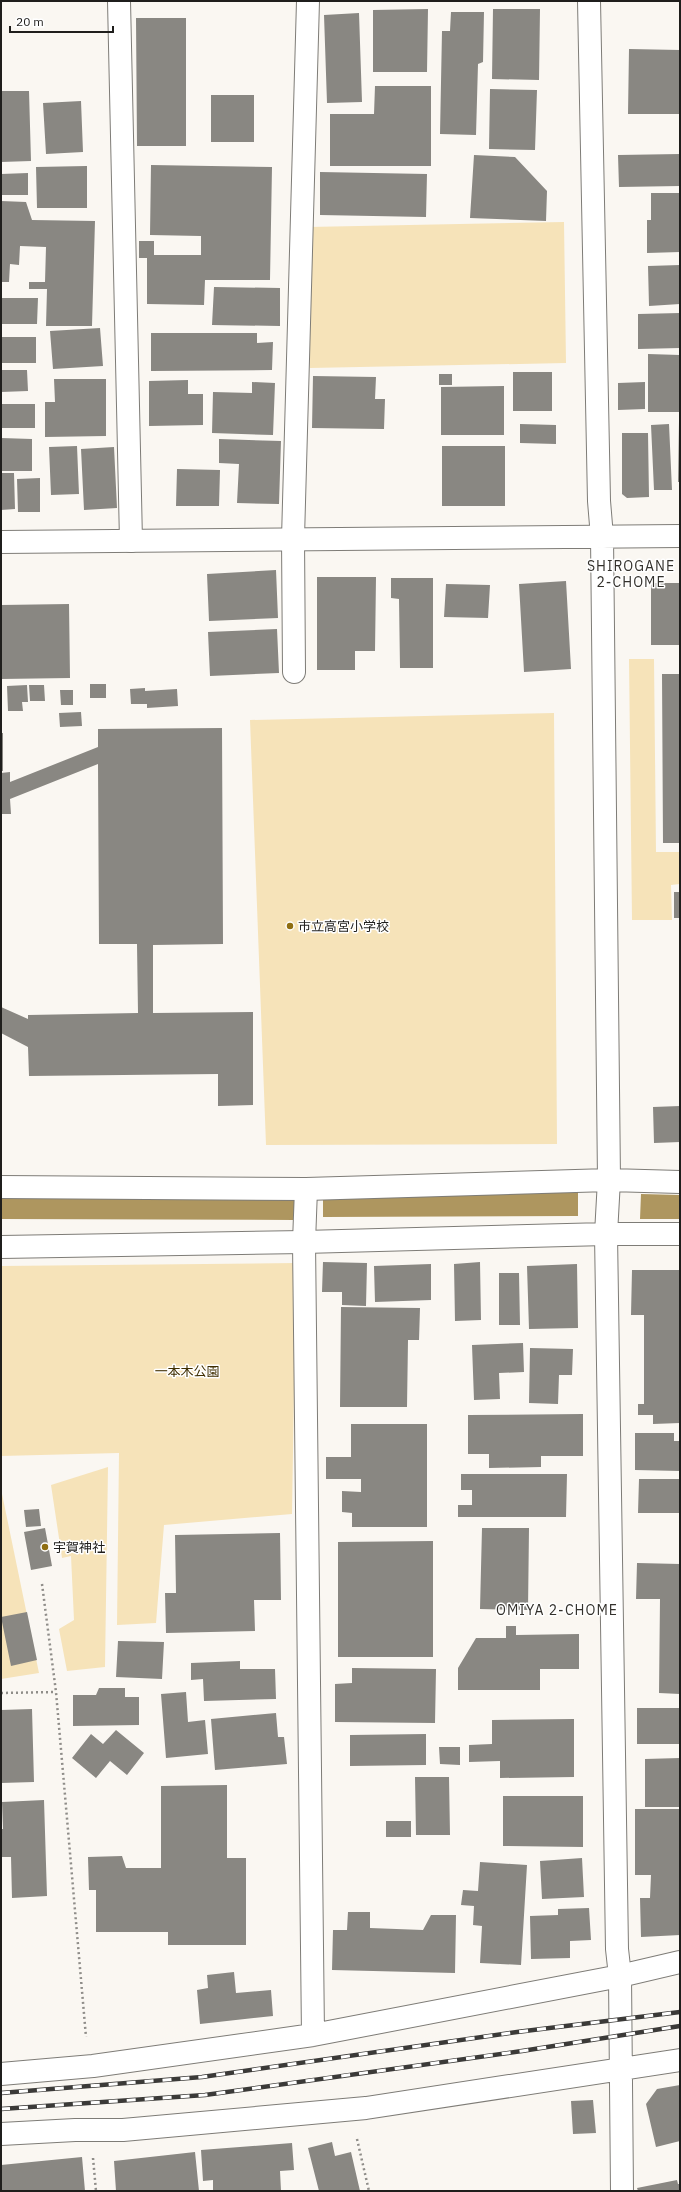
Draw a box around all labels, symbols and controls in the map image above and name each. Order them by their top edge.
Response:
scale bar [10,8,113,34]
text: 20 m [16,14,44,29]
district label: SHIROGANE 2-CHOME [587,557,675,591]
place label: 市立高宮小学校 [298,918,389,935]
marker: 市立高宮小学校 [285,921,295,931]
park label: 一本木公園 [154,1363,220,1380]
place label: 宇賀神社 [53,1539,105,1556]
marker: 宇賀神社 [40,1542,50,1552]
district label: OMIYA 2-CHOME [496,1601,618,1619]

